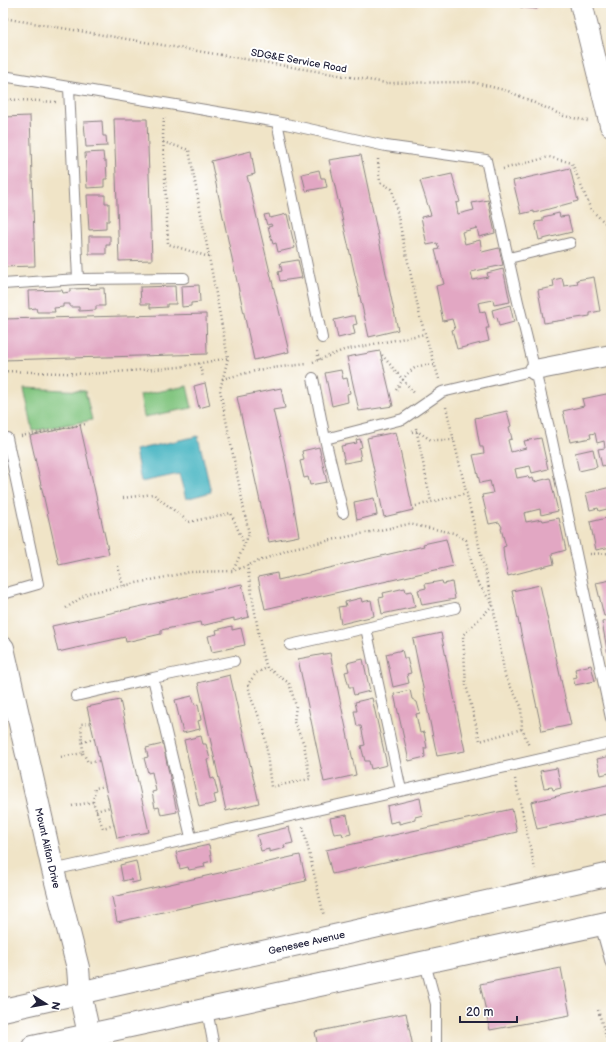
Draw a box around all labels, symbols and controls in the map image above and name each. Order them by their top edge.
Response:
street label: SDG&E Service Road [250,47,348,75]
street label: Mount Alifan Drive [32,807,62,890]
street label: Genesee Avenue [267,929,346,957]
north arrow [26,984,66,1024]
scale bar [460,998,517,1024]
text: N [48,1001,62,1011]
text: 20 m [466,1005,493,1020]

